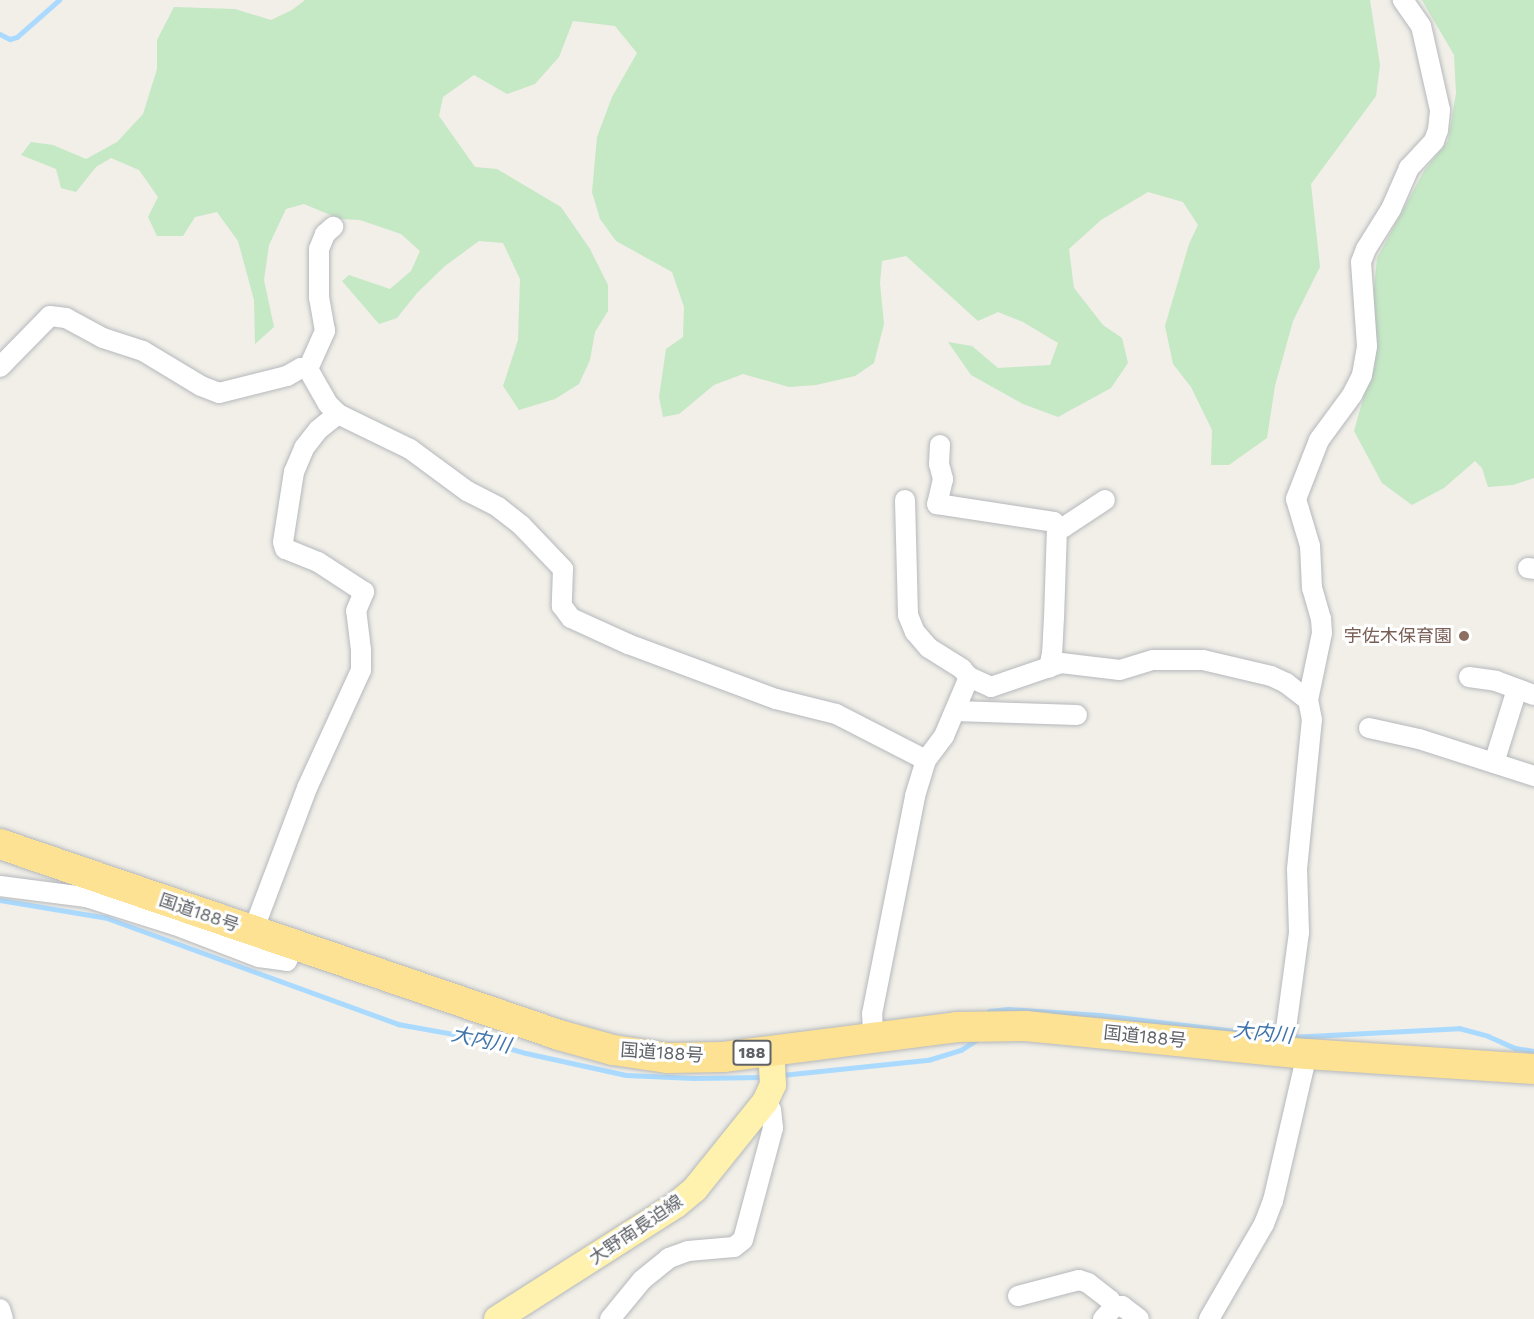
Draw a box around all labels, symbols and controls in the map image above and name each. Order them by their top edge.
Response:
place label: 宇佐木保育園 [1344,625,1452,647]
marker: 宇佐木保育園 [1457,629,1471,643]
street label: 国道188号 [156,889,242,937]
water label: 大内川 [1232,1018,1294,1048]
water label: 大内川 [449,1022,513,1058]
street label: 国道188号 [1103,1022,1187,1052]
street label: 国道188号 [620,1039,704,1067]
road number: 188 [732,1040,771,1066]
street label: 大野南長迫線 [585,1191,687,1269]

